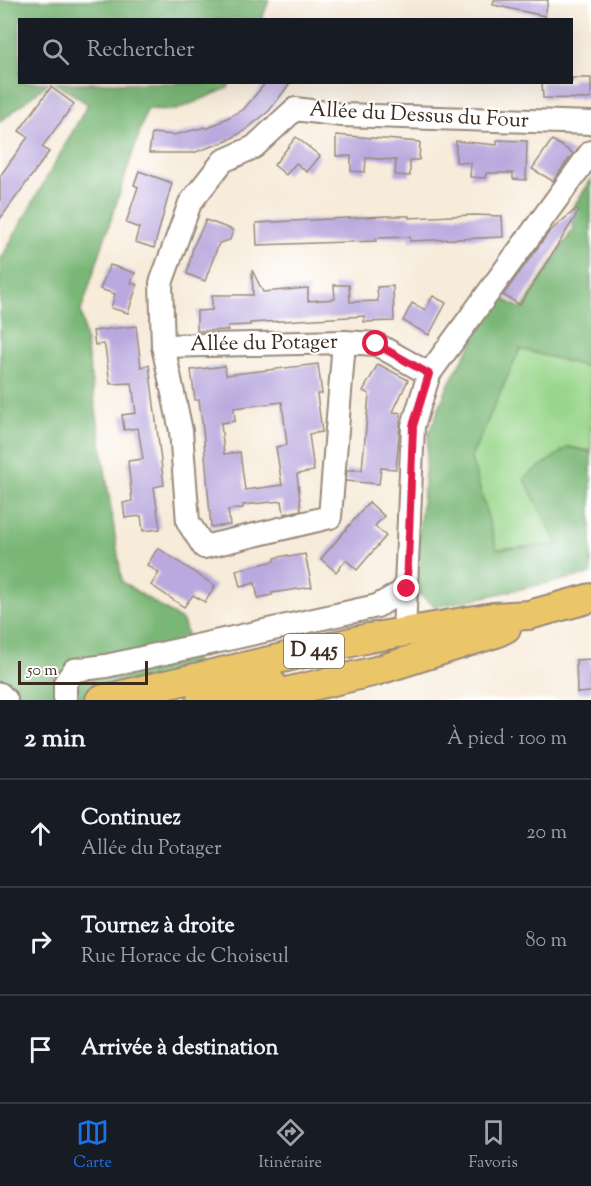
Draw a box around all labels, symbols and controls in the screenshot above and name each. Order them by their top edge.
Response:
search box [18,18,573,84]
icon: search [39,35,72,68]
text: Rechercher [87,35,194,67]
street label: Allée du Dessus du Four [309,95,530,137]
street label: Allée du Potager [190,328,338,360]
route start [362,330,388,356]
route end [393,575,419,601]
road number: D 445 [284,634,344,668]
scale bar [18,658,148,686]
text: 50 m [27,660,58,683]
text: 2 min [24,721,86,758]
text: À pied · 100 m [447,725,567,754]
text: Continuez [81,803,181,835]
icon: ahead [24,817,57,850]
text: 20 m [526,819,567,848]
text: Allée du Potager [81,835,222,864]
text: Tournez à droite [81,911,235,943]
icon: right [24,925,57,958]
text: 80 m [526,927,567,956]
text: Rue Horace de Choiseul [81,943,289,972]
icon: arrive [24,1033,57,1066]
text: Arrivée à destination [81,1033,278,1065]
tab: Carte [73,1116,112,1175]
tab: Itinéraire [259,1116,322,1175]
tab: Favoris [468,1116,518,1175]

